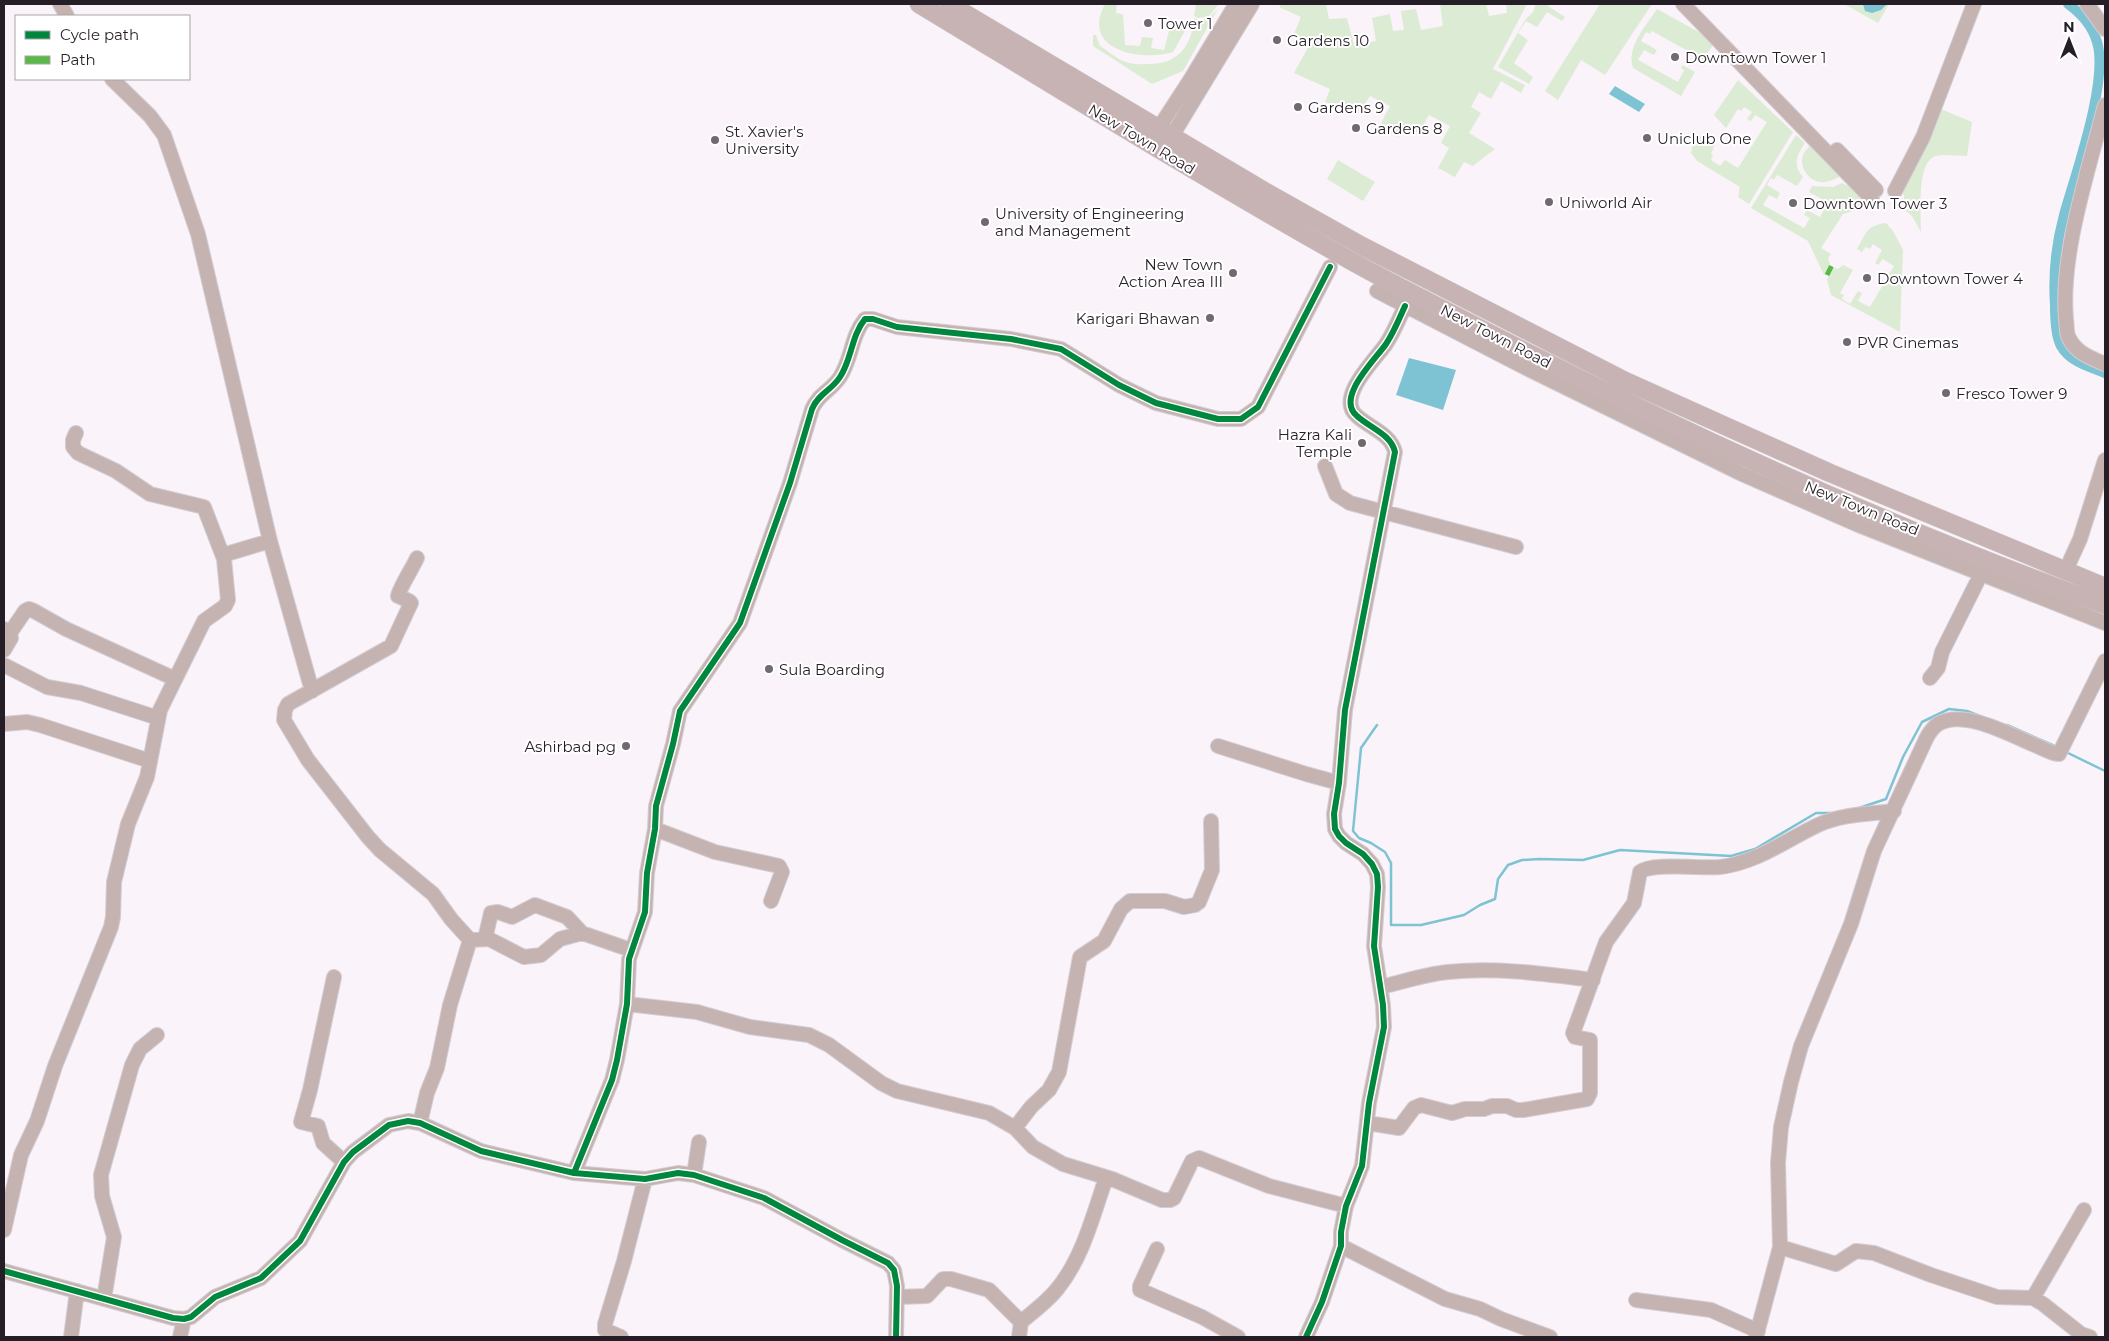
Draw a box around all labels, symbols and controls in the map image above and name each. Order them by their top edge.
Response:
place label: Tower 1 [1158,14,1212,33]
legend [15,15,190,80]
north arrow [2044,15,2094,65]
marker: Tower 1 [1142,17,1154,29]
text: N [2063,18,2075,36]
text: Cycle path [60,25,139,44]
place label: Gardens 10 [1287,31,1369,50]
marker: Gardens 10 [1271,34,1283,46]
place label: Downtown Tower 1 [1685,48,1826,67]
text: Path [60,50,96,69]
marker: Downtown Tower 1 [1669,51,1681,63]
place label: Gardens 9 [1308,98,1384,117]
street label: New Town Road [1085,100,1199,178]
marker: Gardens 9 [1292,101,1304,113]
place label: Gardens 8 [1366,119,1442,138]
place label: St. Xavier's University [725,122,803,158]
marker: Gardens 8 [1350,122,1362,134]
place label: Uniclub One [1657,129,1751,148]
marker: Uniclub One [1641,132,1653,144]
marker: St. Xavier's University [709,134,721,146]
place label: Uniworld Air [1559,193,1652,212]
place label: Downtown Tower 3 [1803,194,1948,213]
marker: Uniworld Air [1543,196,1555,208]
marker: Downtown Tower 3 [1787,197,1799,209]
place label: University of Engineering and Management [995,204,1184,240]
marker: University of Engineering and Management [979,216,991,228]
place label: New Town Action Area III [1118,255,1223,291]
marker: New Town Action Area III [1227,267,1239,279]
place label: Downtown Tower 4 [1877,269,2023,288]
marker: Downtown Tower 4 [1861,272,1873,284]
street label: New Town Road [1437,300,1555,372]
place label: Karigari Bhawan [1076,309,1200,328]
marker: Karigari Bhawan [1204,312,1216,324]
place label: PVR Cinemas [1857,333,1959,352]
marker: PVR Cinemas [1841,336,1853,348]
place label: Fresco Tower 9 [1956,384,2067,403]
marker: Fresco Tower 9 [1940,387,1952,399]
place label: Hazra Kali Temple [1278,425,1352,461]
marker: Hazra Kali Temple [1356,437,1368,449]
street label: New Town Road [1802,476,1922,540]
place label: Sula Boarding [779,660,885,679]
marker: Sula Boarding [763,663,775,675]
place label: Ashirbad pg [524,737,616,756]
marker: Ashirbad pg [620,740,632,752]

